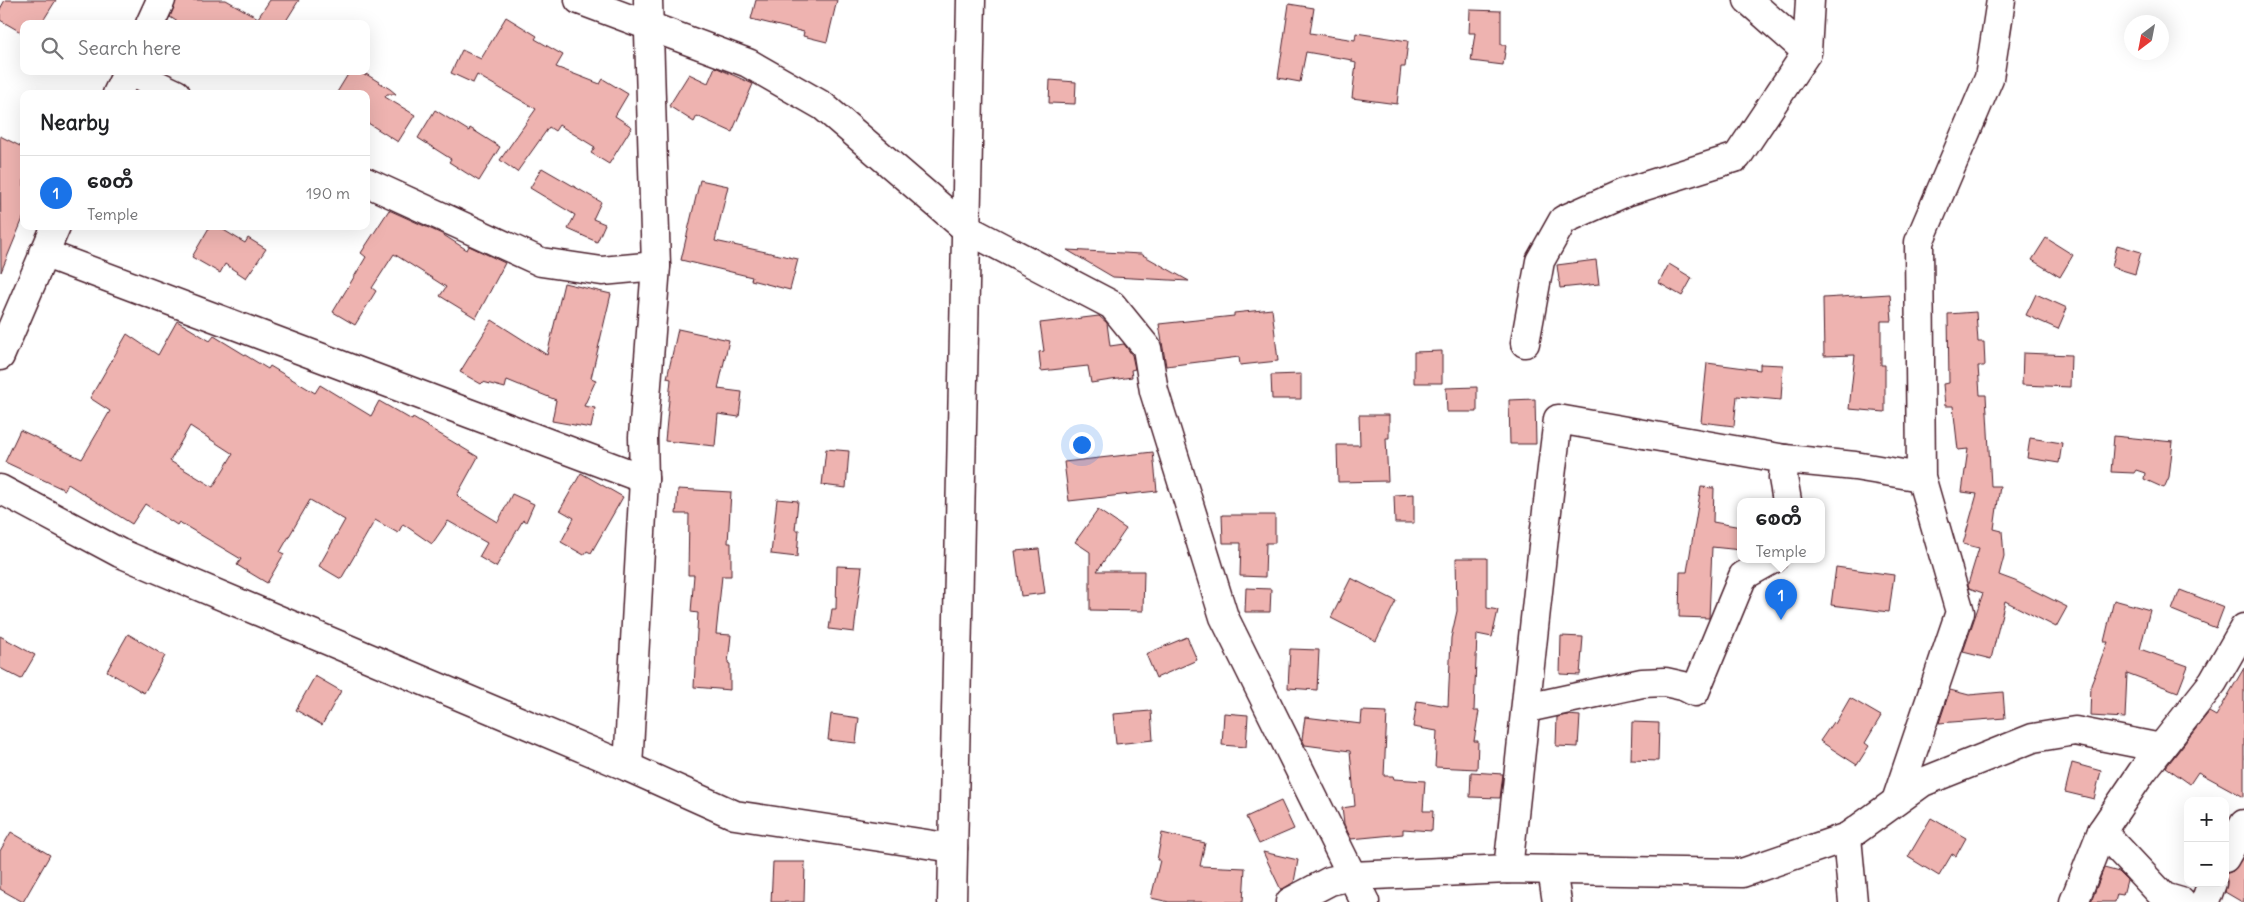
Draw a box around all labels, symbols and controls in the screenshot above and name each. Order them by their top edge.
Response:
north arrow [2124,15,2169,60]
search box [20,20,370,75]
icon: search [38,34,66,62]
text: Search here [78,36,181,60]
text: Nearby [40,109,110,136]
text: စေတီ [87,169,133,193]
text: 1 [53,183,59,203]
text: 190 m [306,183,350,203]
text: Temple [87,204,138,224]
your location [1069,432,1095,458]
popup [1737,498,1825,563]
text: စေတီ [1755,506,1802,530]
text: Temple [1755,541,1807,561]
pin: 1 [1765,579,1797,620]
map controls [2184,797,2229,887]
button: + [2184,797,2229,842]
button: − [2184,842,2229,887]

